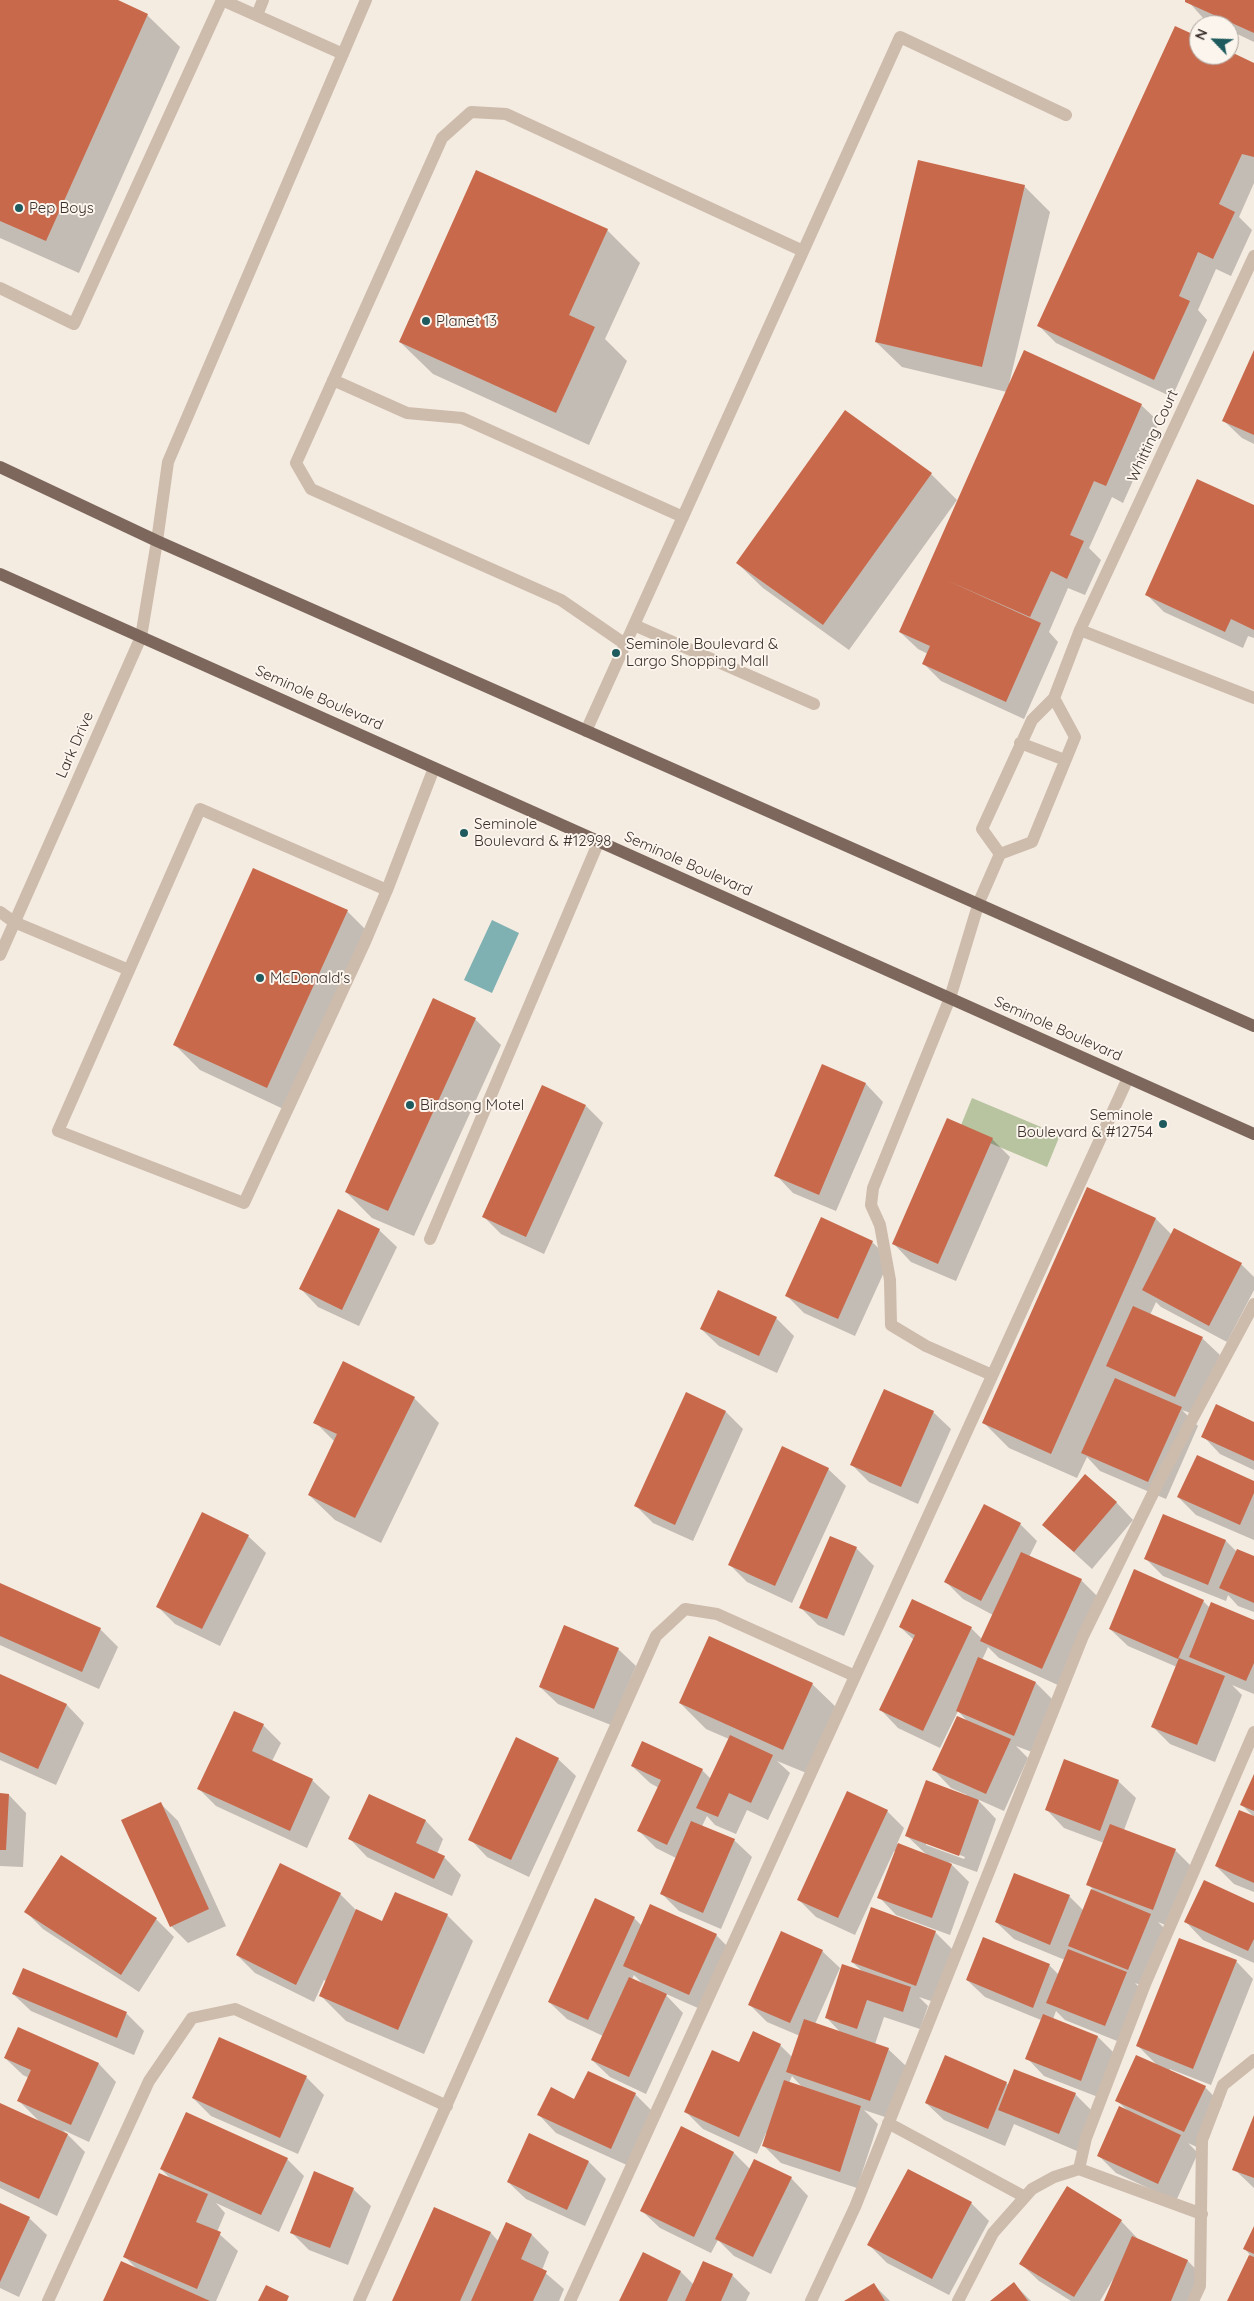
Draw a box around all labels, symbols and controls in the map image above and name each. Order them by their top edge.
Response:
north arrow [1189,15,1239,65]
text: N [1191,26,1212,43]
place label: Pep Boys [29,199,94,217]
marker: Pep Boys [13,202,25,214]
place label: Planet 13 [436,312,497,330]
marker: Planet 13 [420,315,432,327]
street label: Whitting Court [1124,387,1182,485]
place label: Seminole Boulevard & Largo Shopping Mall [626,635,778,670]
marker: Seminole Boulevard & Largo Shopping Mall [610,647,622,659]
street label: Seminole Boulevard [252,662,386,734]
street label: Lark Drive [52,709,98,781]
place label: Seminole Boulevard & #12998 [474,815,611,850]
marker: Seminole Boulevard & #12998 [458,827,470,839]
street label: Seminole Boulevard [621,828,755,900]
place label: McDonald's [270,969,350,987]
marker: McDonald's [254,972,266,984]
street label: Seminole Boulevard [991,993,1125,1065]
place label: Birdsong Motel [420,1096,524,1114]
marker: Birdsong Motel [404,1099,416,1111]
place label: Seminole Boulevard & #12754 [1017,1106,1153,1141]
marker: Seminole Boulevard & #12754 [1157,1118,1169,1130]

